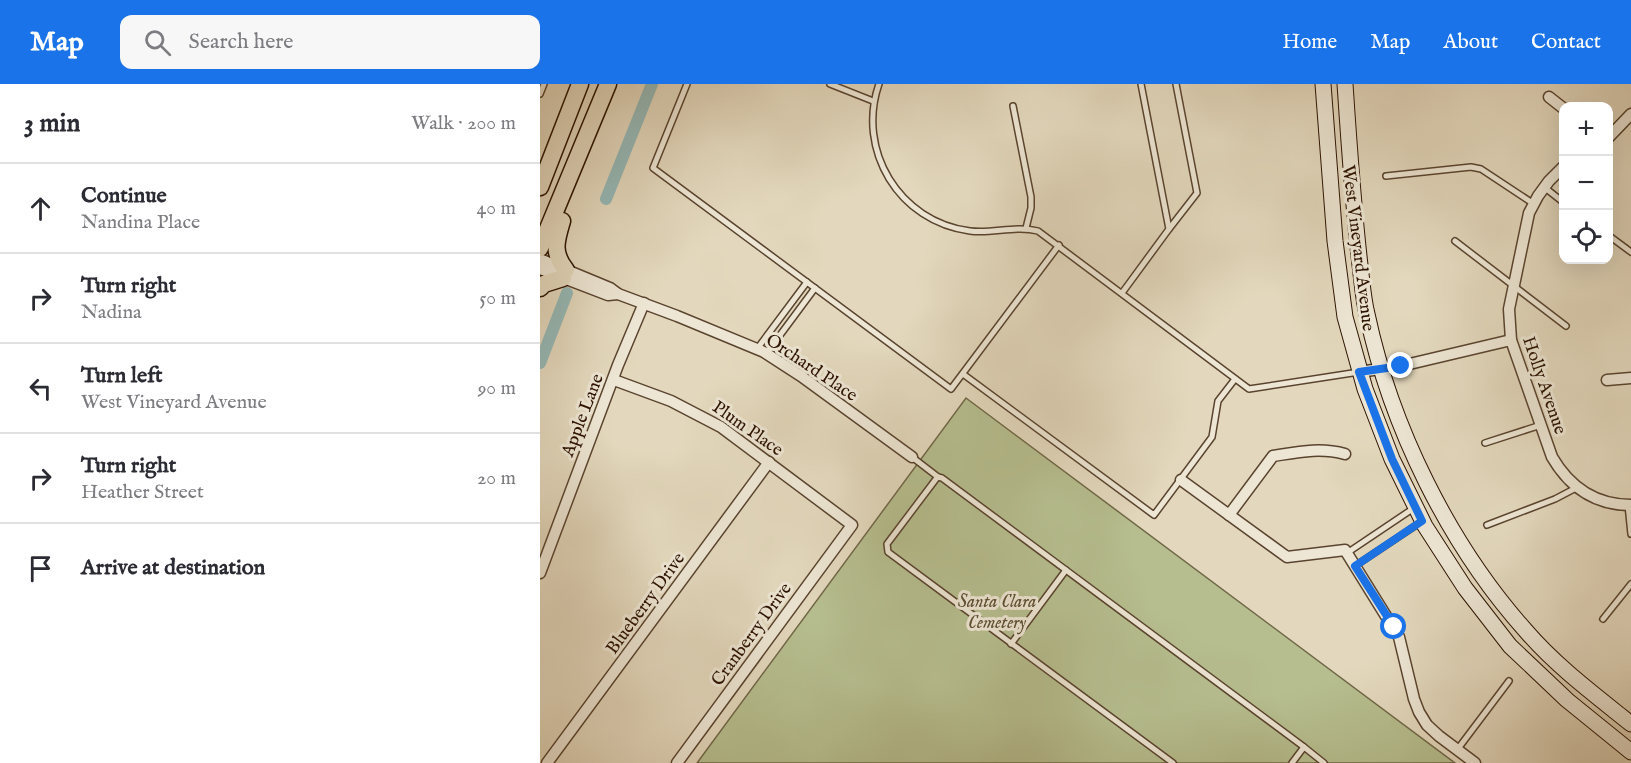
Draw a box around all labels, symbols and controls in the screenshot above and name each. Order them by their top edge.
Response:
search box [120,15,540,69]
text: Map [30,25,84,60]
icon: search [141,26,174,59]
text: Search here [189,28,293,56]
text: Home [1282,29,1337,56]
text: Map [1370,29,1410,56]
text: About [1443,29,1498,56]
text: Contact [1531,29,1601,56]
map controls [1559,102,1613,264]
button: + [1559,102,1613,156]
text: 3 min [24,107,80,140]
text: Walk · 200 m [411,111,516,136]
button: − [1559,156,1613,210]
street label: West Vineyard Avenue [1336,164,1379,332]
text: Continue [81,182,167,210]
icon: ahead [24,192,57,225]
text: 40 m [477,196,516,221]
text: Nandina Place [81,210,200,235]
button: locate [1559,210,1613,264]
text: Turn right [81,272,176,300]
icon: right [24,282,57,315]
text: 50 m [479,286,516,311]
text: Nadina [81,300,142,325]
street label: Orchard Place [761,329,861,407]
street label: Holly Avenue [1516,333,1571,438]
route end [1387,352,1413,378]
text: Turn left [81,362,163,390]
street label: Apple Lane [557,371,610,461]
icon: left [24,372,57,405]
text: 90 m [478,376,516,401]
text: West Vineyard Avenue [81,390,267,415]
street label: Plum Place [707,396,787,462]
text: Turn right [81,452,176,480]
icon: right [24,462,57,495]
text: 20 m [477,466,516,491]
text: Heather Street [81,480,204,505]
street label: Blueberry Drive [602,549,691,659]
icon: arrive [24,552,57,585]
text: Arrive at destination [81,554,265,582]
street label: Cranberry Drive [707,579,798,691]
park label: Santa Clara Cemetery [958,591,1036,635]
route start [1380,613,1406,639]

